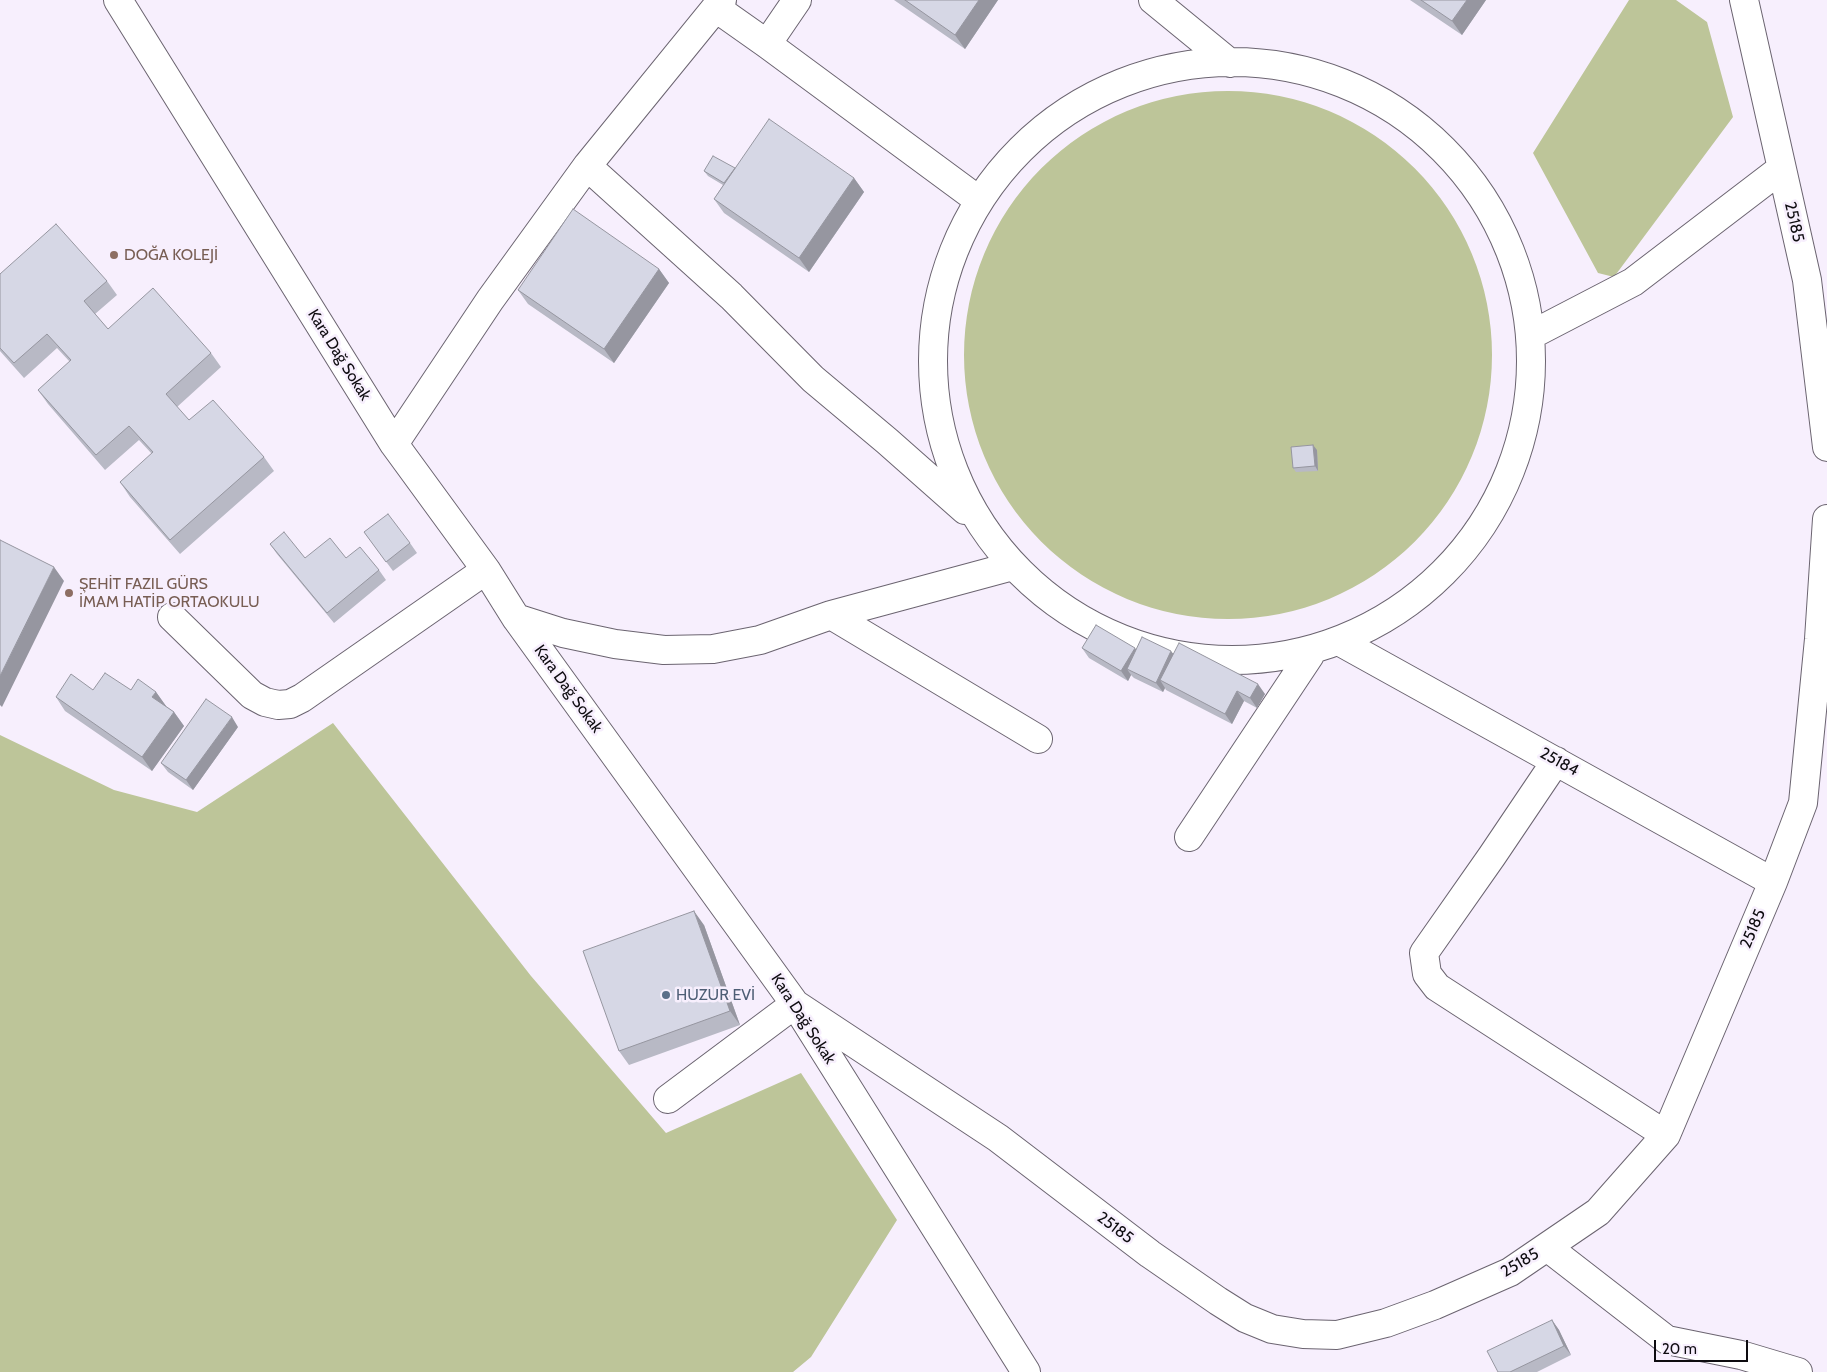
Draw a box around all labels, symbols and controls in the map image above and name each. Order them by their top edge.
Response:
street label: 25185 [1780,200,1808,244]
place label: DOĞA KOLEJİ [124,245,218,265]
marker: DOĞA KOLEJİ [108,249,120,261]
street label: Kara Dağ Sokak [303,306,375,404]
place label: ŞEHİT FAZIL GÜRS İMAM HATİP ORTAOKULU [79,574,260,612]
marker: ŞEHİT FAZIL GÜRS İMAM HATİP ORTAOKULU [63,587,75,599]
street label: Kara Dağ Sokak [530,641,606,737]
street label: 25184 [1536,744,1582,780]
street label: 25185 [1736,907,1770,951]
street label: Kara Dağ Sokak [767,970,839,1068]
place label: HUZUR EVİ [676,985,755,1005]
marker: HUZUR EVİ [660,989,672,1001]
street label: 25185 [1093,1208,1137,1248]
street label: 25185 [1498,1244,1542,1282]
scale bar [1657,1330,1751,1362]
text: 20 m [1662,1340,1697,1358]

